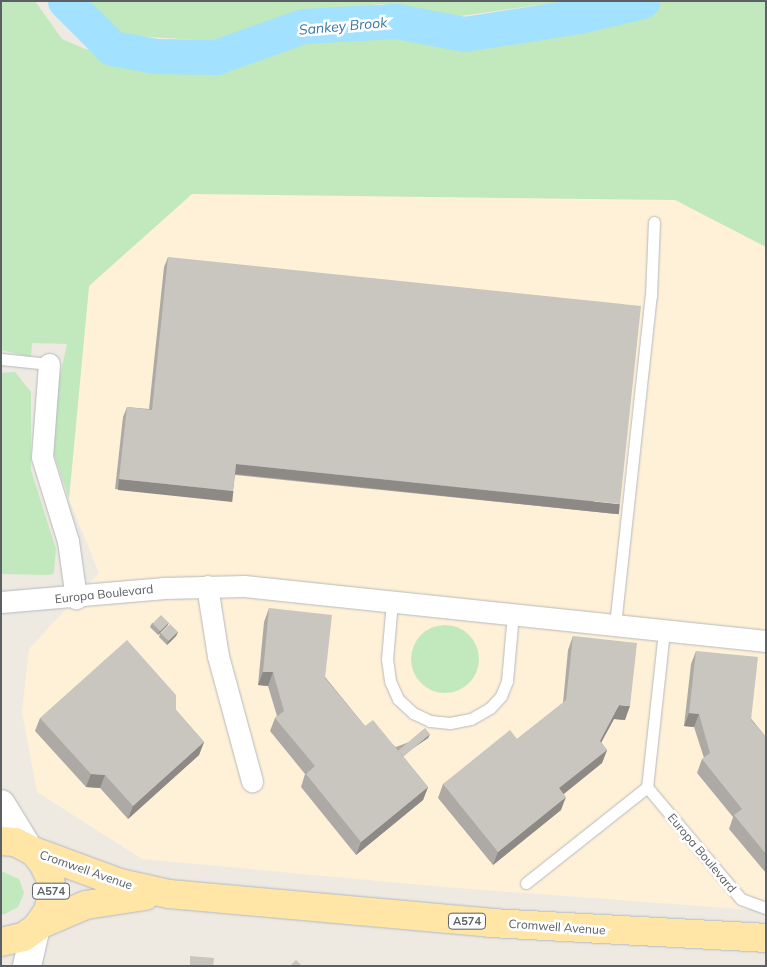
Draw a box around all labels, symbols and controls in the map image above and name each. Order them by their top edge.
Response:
water label: Sankey Brook [298,14,388,38]
street label: Europa Boulevard [54,582,154,606]
street label: Europa Boulevard [665,811,739,895]
street label: Cromwell Avenue [38,847,134,893]
road number: A574 [31,882,71,899]
road number: A574 [447,912,487,929]
street label: Cromwell Avenue [508,916,606,938]

